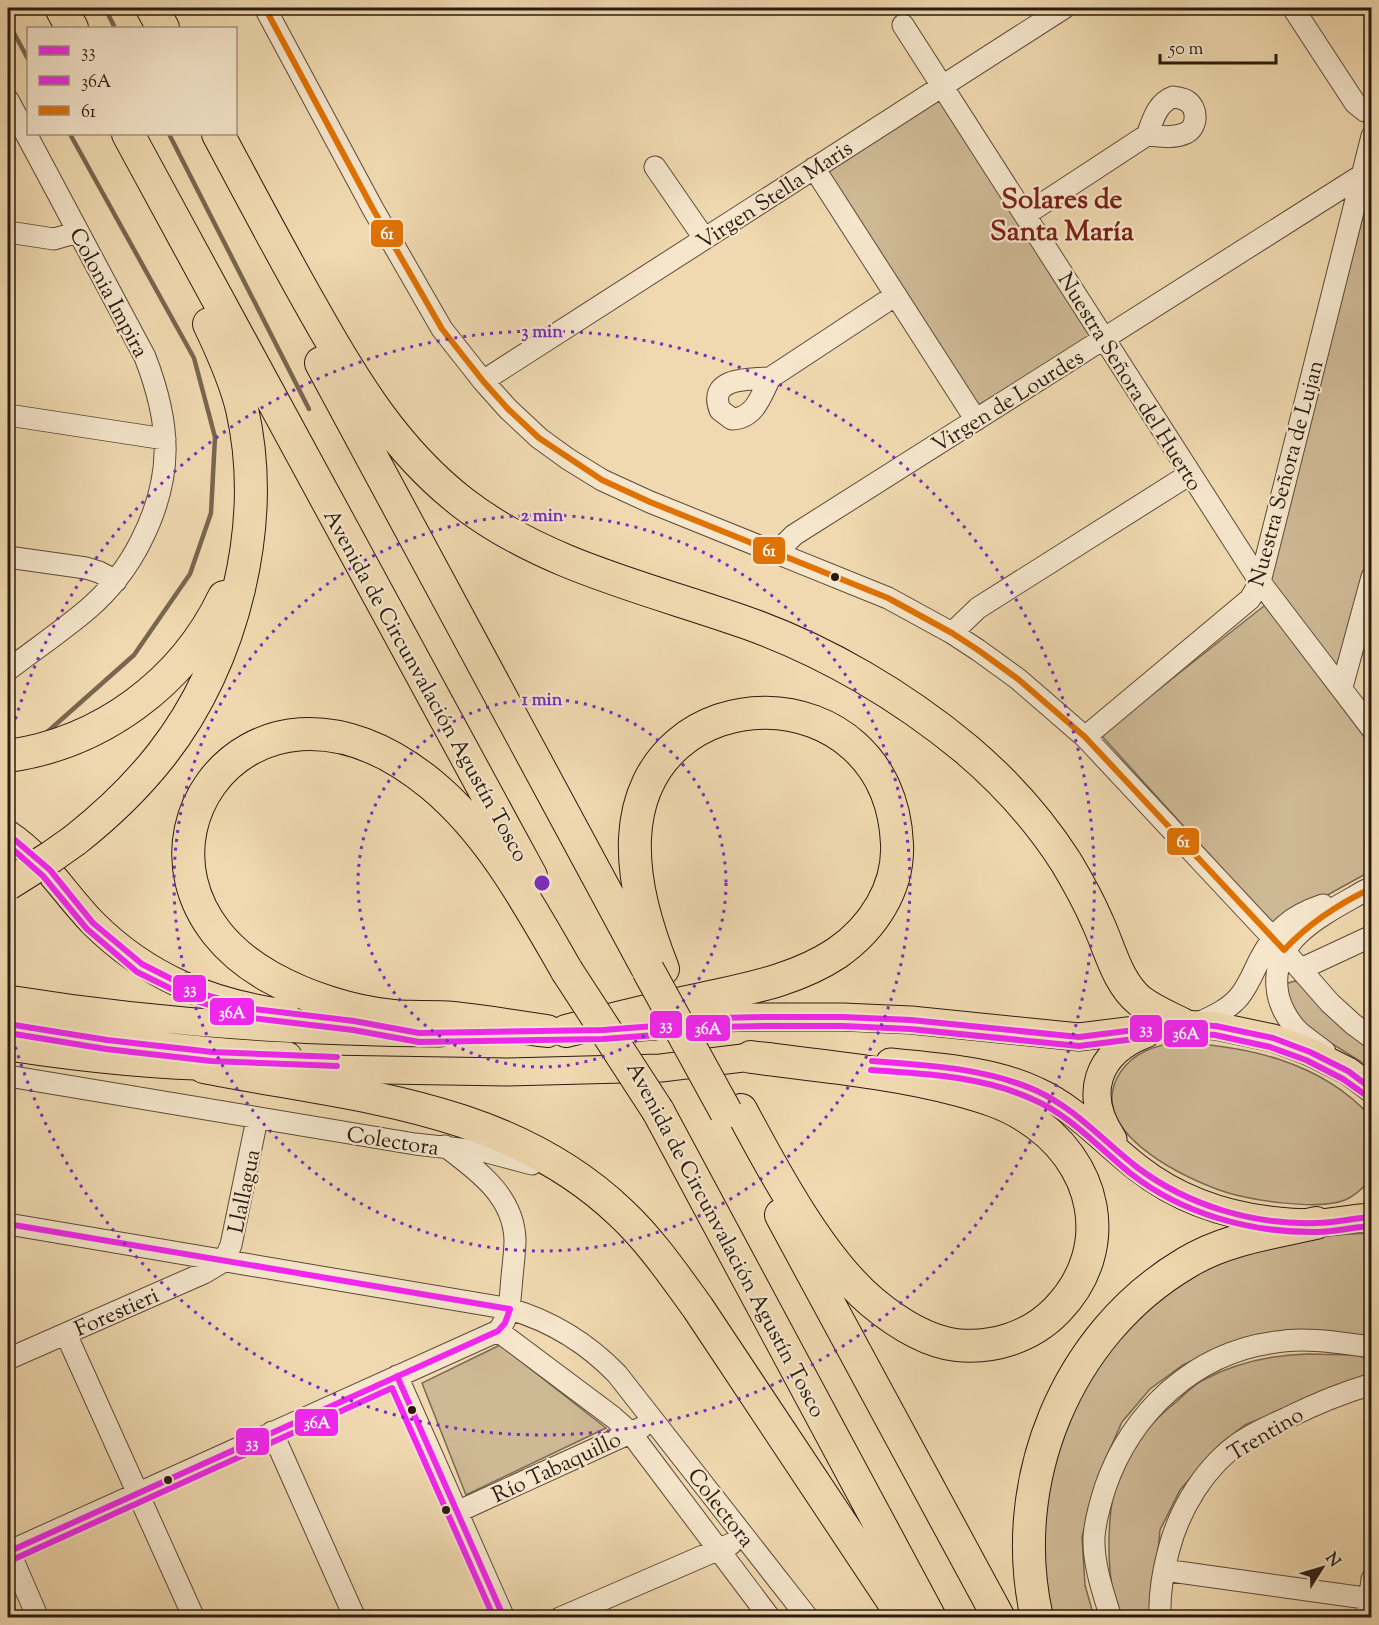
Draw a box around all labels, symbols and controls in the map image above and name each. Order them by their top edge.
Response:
legend [27,27,237,135]
scale bar [1160,27,1276,65]
text: 50 m [1168,37,1204,63]
text: 33 [81,40,96,66]
text: 36A [81,70,112,96]
text: 61 [81,100,96,126]
street label: Virgen Stella Maris [691,134,860,259]
district label: Solares de Santa María [990,181,1134,253]
line badge: 61 [370,219,404,248]
street label: Colonia Impira [60,223,155,364]
text: 61 [380,224,394,247]
street label: Nuestra Señora del Huerto [1048,267,1209,498]
text: 3 min [521,320,563,346]
street label: Virgen de Lourdes [926,343,1091,462]
street label: Nuestra Señora de Lujan [1242,357,1334,591]
street label: Avenida de Circunvalación Agustín Tosco [314,504,535,869]
text: 2 min [521,504,564,530]
line badge: 61 [752,536,786,565]
text: 61 [762,541,776,564]
unlabelled marker [829,571,841,583]
text: 1 min [522,688,563,714]
line badge: 61 [1166,827,1200,856]
text: 61 [1176,832,1190,855]
centre of rings [532,873,552,893]
line badge: 33 [172,974,207,1003]
text: 33 [184,979,197,1002]
line badge: 36A [209,997,255,1026]
text: 36A [219,1003,245,1026]
line badge: 33 [649,1010,683,1039]
line badge: 36A [685,1014,731,1042]
line badge: 33 [1129,1014,1163,1043]
text: 33 [660,1015,673,1038]
text: 36A [695,1019,721,1042]
text: 33 [1140,1019,1153,1042]
line badge: 36A [1163,1019,1209,1048]
text: 36A [1173,1024,1199,1047]
street label: Avenida de Circunvalación Agustín Tosco [617,1057,832,1424]
street label: Colectora [344,1120,441,1166]
street label: Llallagua [221,1147,270,1237]
street label: Forestieri [70,1281,165,1347]
street label: Trentino [1223,1400,1311,1471]
unlabelled marker [406,1404,418,1416]
line badge: 36A [294,1408,339,1437]
text: 36A [304,1413,330,1436]
street label: Río Tabaquillo [487,1425,627,1513]
line badge: 33 [235,1427,270,1456]
text: 33 [246,1433,259,1456]
street label: Colectora [678,1462,761,1555]
unlabelled marker [162,1474,174,1486]
unlabelled marker [440,1504,452,1516]
north arrow [1292,1538,1352,1598]
text: N [1319,1548,1345,1573]

